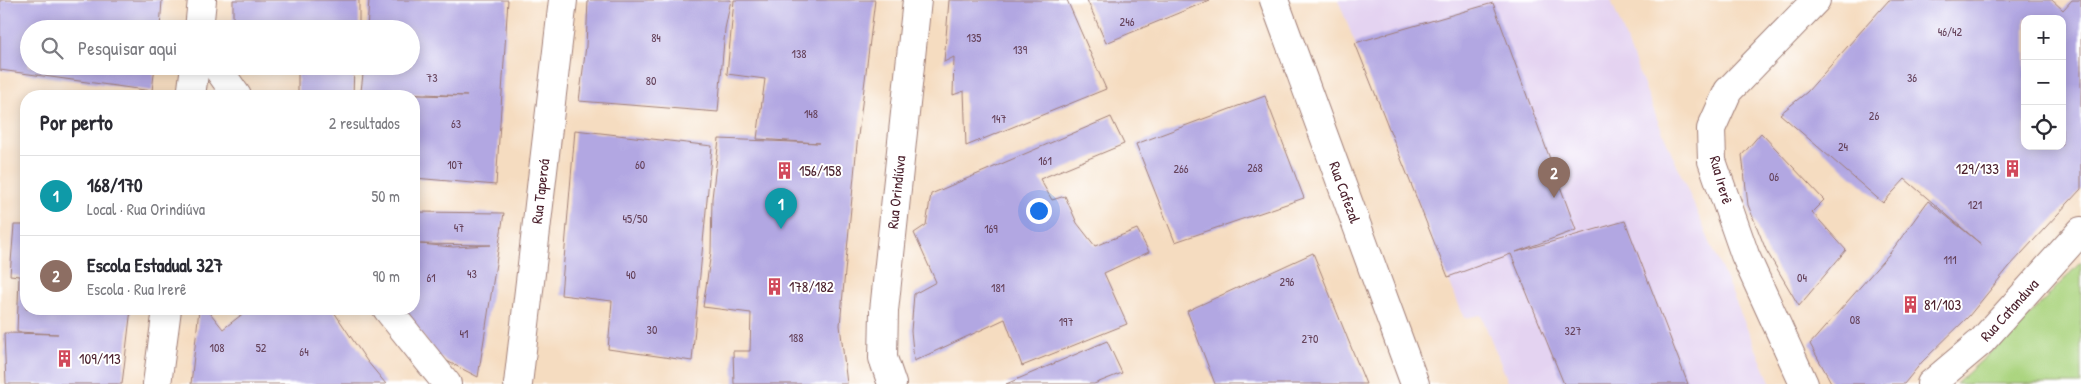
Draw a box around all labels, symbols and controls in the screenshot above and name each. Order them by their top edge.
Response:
house number: 246 [1120,13,1135,30]
map controls [2021,15,2066,150]
button: + [2021,15,2066,60]
search box [20,20,420,75]
house number: 46/42 [1938,23,1963,40]
house number: 84 [651,29,661,46]
house number: 135 [967,29,981,46]
icon: search [38,34,66,62]
text: Pesquisar aqui [78,35,177,61]
house number: 139 [1013,41,1028,58]
house number: 138 [792,45,806,62]
button: − [2021,60,2066,105]
house number: 73 [426,69,438,86]
house number: 36 [1907,69,1917,86]
house number: 80 [646,72,656,89]
house number: 148 [804,105,818,122]
button: locate [2021,105,2066,150]
house number: 26 [1869,107,1879,124]
text: Por perto [40,108,113,137]
house number: 147 [992,110,1006,127]
text: 2 resultados [329,112,400,134]
house number: 63 [451,115,461,132]
house number: 24 [1838,138,1849,155]
house number: 161 [1038,152,1052,169]
street label: Rua Irerê [1705,153,1738,206]
street label: Rua Orindiúva [882,154,910,230]
house number: 107 [447,156,463,173]
house number: 60 [635,156,645,173]
pin: 2 [1538,157,1570,198]
street label: Rua Taperoá [526,158,554,225]
place label: 129/133 [1956,158,1999,179]
house number: 268 [1247,159,1263,176]
street label: Rua Cafezal [1324,159,1366,226]
building icon: 129/133 [2003,159,2023,179]
place label: 156/158 [799,160,841,181]
house number: 266 [1173,160,1189,177]
building icon: 156/158 [775,161,795,181]
house number: 06 [1769,168,1779,185]
text: 168/170 [87,172,143,198]
text: 1 [53,185,59,207]
text: 50 m [372,185,400,207]
pin: 1 [765,188,797,229]
house number: 121 [1968,196,1982,213]
text: Local · Rua Orindiúva [87,198,205,220]
your location [1026,198,1052,224]
house number: 45/50 [622,210,648,227]
house number: 47 [454,219,464,236]
house number: 169 [984,220,998,237]
house number: 111 [1943,251,1957,268]
text: Escola Estadual 327 [87,252,223,278]
text: 2 [52,265,60,287]
text: 90 m [372,265,400,287]
house number: 43 [467,265,477,282]
house number: 40 [626,266,636,283]
house number: 61 [426,269,436,286]
house number: 04 [1797,269,1807,286]
house number: 296 [1280,273,1295,290]
street label: Rua Catanduva [1975,274,2043,346]
place label: 178/182 [789,276,834,297]
building icon: 178/182 [765,277,785,297]
text: Escola · Rua Irerê [87,278,186,300]
house number: 181 [991,279,1005,296]
place label: 81/103 [1924,294,1961,315]
building icon: 81/103 [1900,295,1920,315]
house number: 08 [1850,311,1860,328]
house number: 197 [1059,313,1073,330]
house number: 30 [647,321,657,338]
house number: 327 [1565,322,1582,339]
house number: 41 [460,325,468,342]
house number: 188 [789,329,803,346]
house number: 270 [1302,330,1318,347]
house number: 108 [210,339,224,356]
house number: 52 [256,339,267,356]
house number: 64 [299,343,309,360]
place label: 109/113 [79,348,121,369]
building icon: 109/113 [55,349,75,369]

